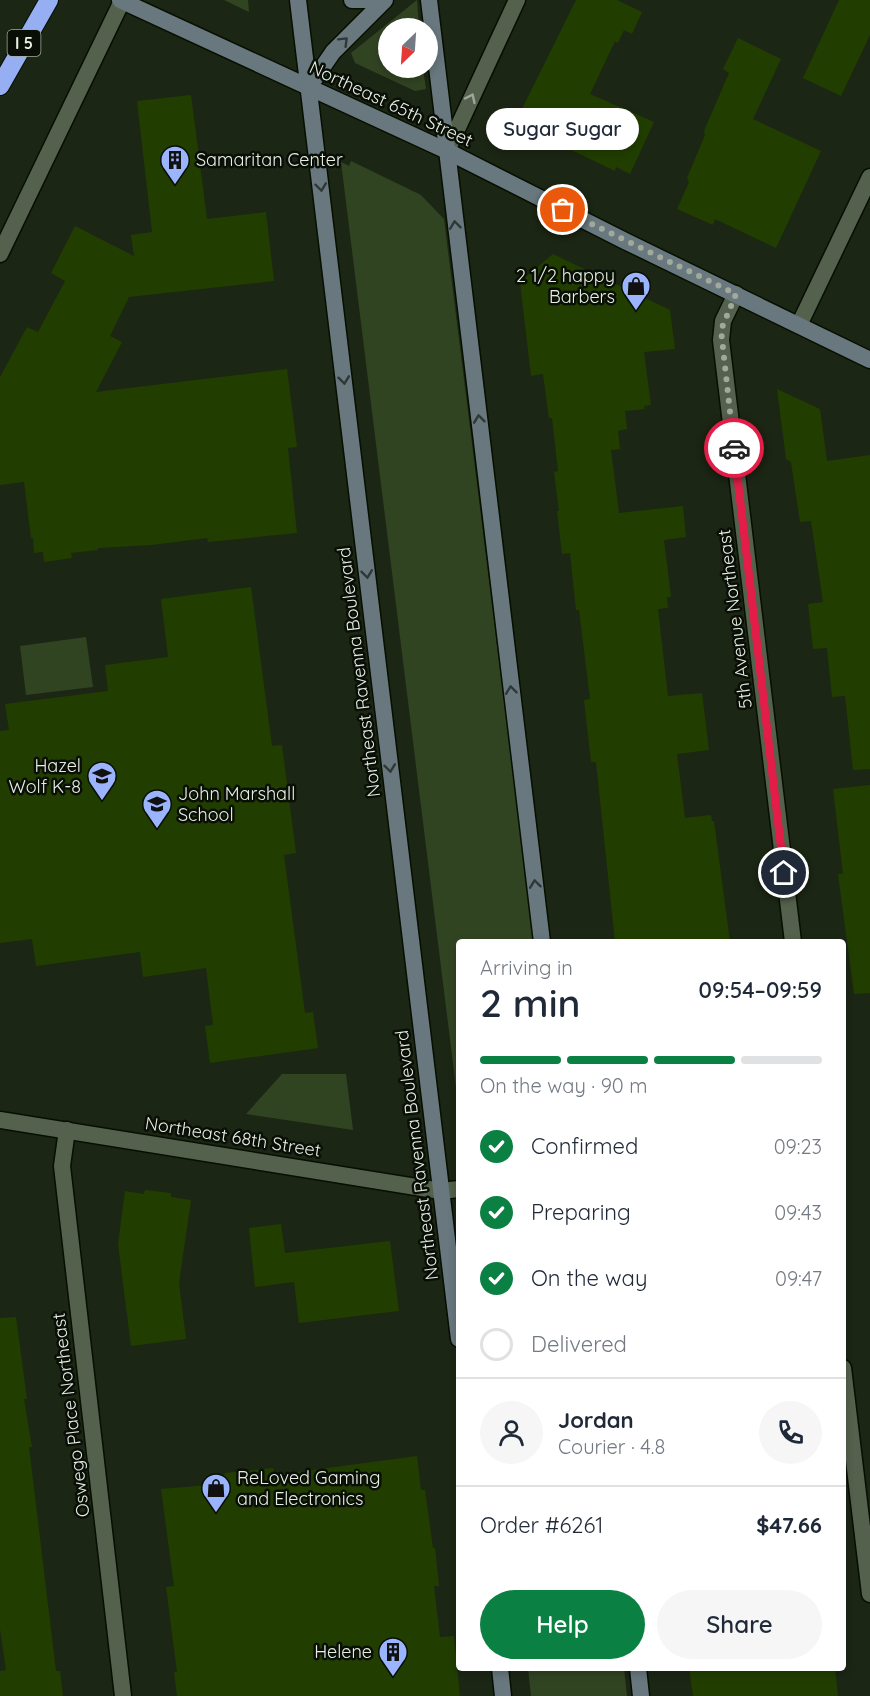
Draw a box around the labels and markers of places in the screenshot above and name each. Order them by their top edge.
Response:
callout: Sugar Sugar [486,108,640,150]
building icon: Samaritan Center [159,144,191,186]
place label: Samaritan Center [196,148,343,171]
pin [537,184,588,235]
place label: 2 1/2 happy Barbers [516,264,615,308]
shop icon: 2 1/2 happy Barbers [620,270,652,312]
place label: Hazel Wolf K-8 [9,754,81,798]
school or university icon: Hazel Wolf K-8 [86,760,118,802]
place label: John Marshall School [178,782,295,826]
school or university icon: John Marshall School [141,788,173,830]
pin [758,847,809,898]
place label: ReLoved Gaming and Electronics [237,1466,381,1510]
shop icon: ReLoved Gaming and Electronics [200,1472,232,1514]
building icon: Helene [377,1636,409,1678]
place label: Helene [314,1640,372,1663]

